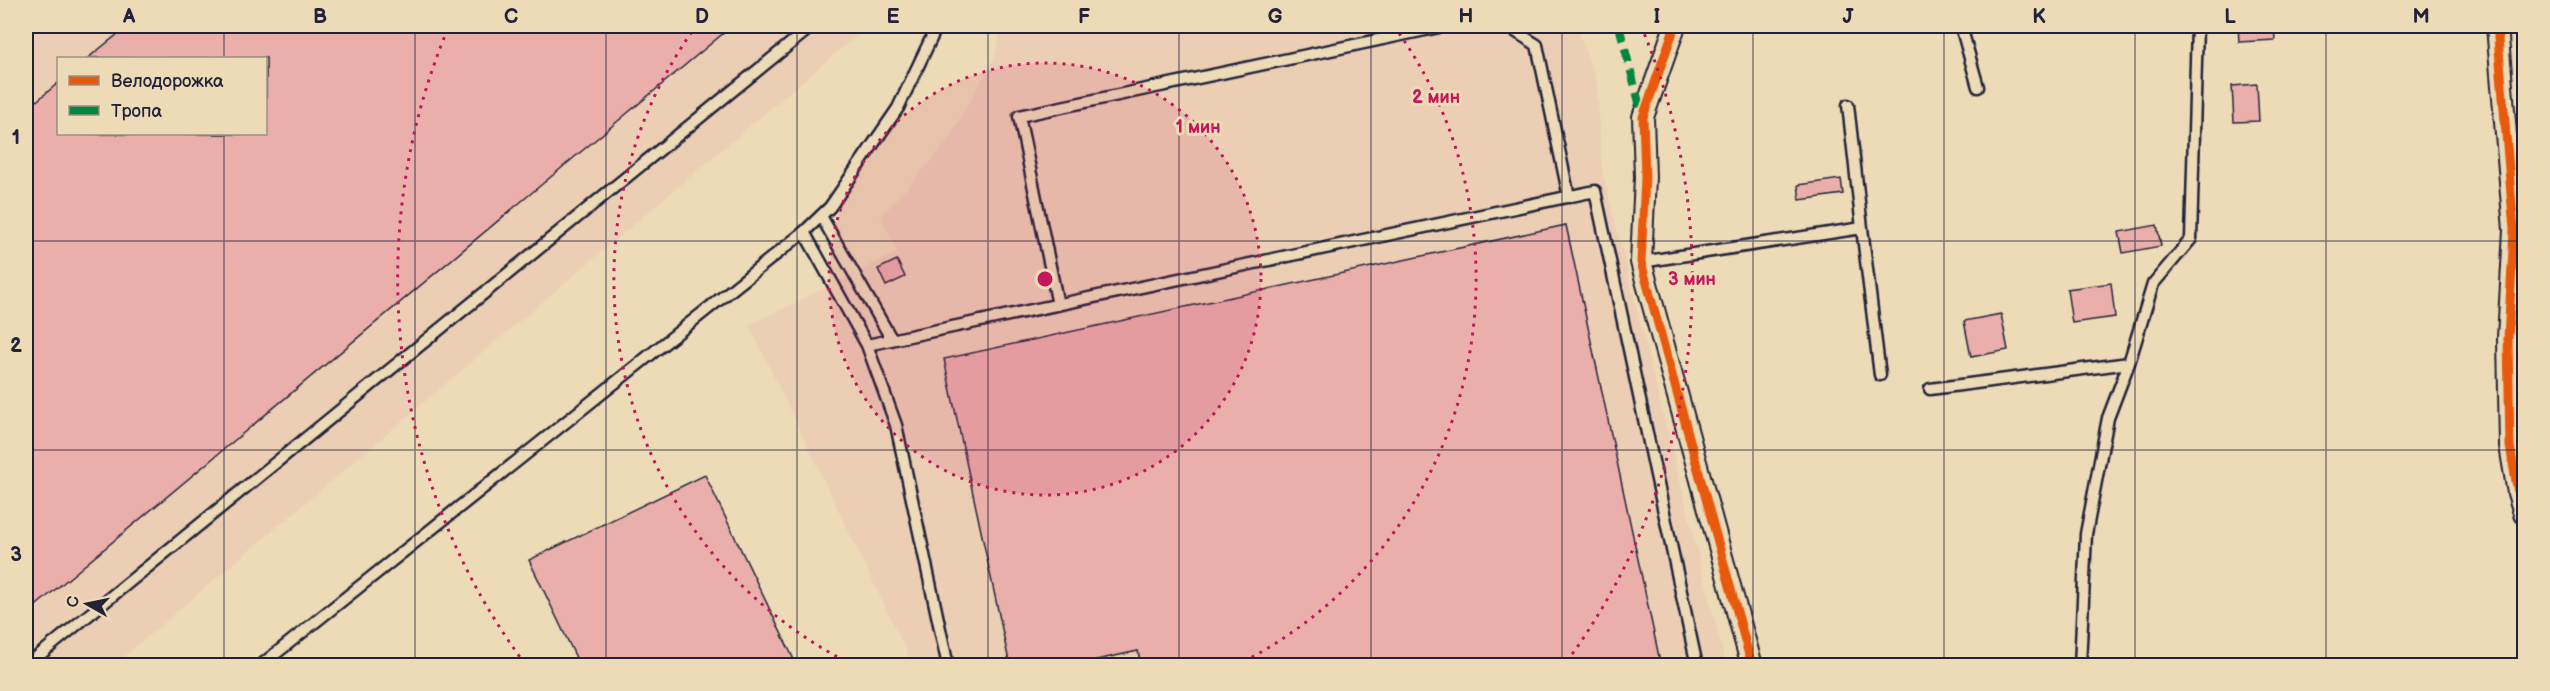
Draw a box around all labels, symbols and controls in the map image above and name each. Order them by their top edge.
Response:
text: A [122,5,136,29]
text: B [313,5,327,29]
text: C [504,5,518,29]
text: D [695,5,709,29]
text: E [887,5,900,29]
text: F [1078,5,1090,29]
text: G [1268,5,1283,29]
text: H [1459,5,1473,29]
text: I [1654,5,1660,29]
text: J [1843,5,1855,29]
text: K [2032,5,2046,29]
text: L [2224,5,2236,29]
text: M [2412,5,2430,29]
legend [57,57,267,135]
text: Велодорожка [111,71,224,92]
text: 2 мин [1412,87,1460,108]
text: Тропа [111,101,162,122]
text: 1 мин [1176,117,1220,138]
text: 1 [12,126,20,150]
centre of rings [1035,269,1055,289]
text: 3 мин [1668,269,1716,290]
text: 2 [10,334,22,358]
text: 3 [10,543,22,567]
north arrow [57,574,117,634]
text: С [63,595,84,609]

